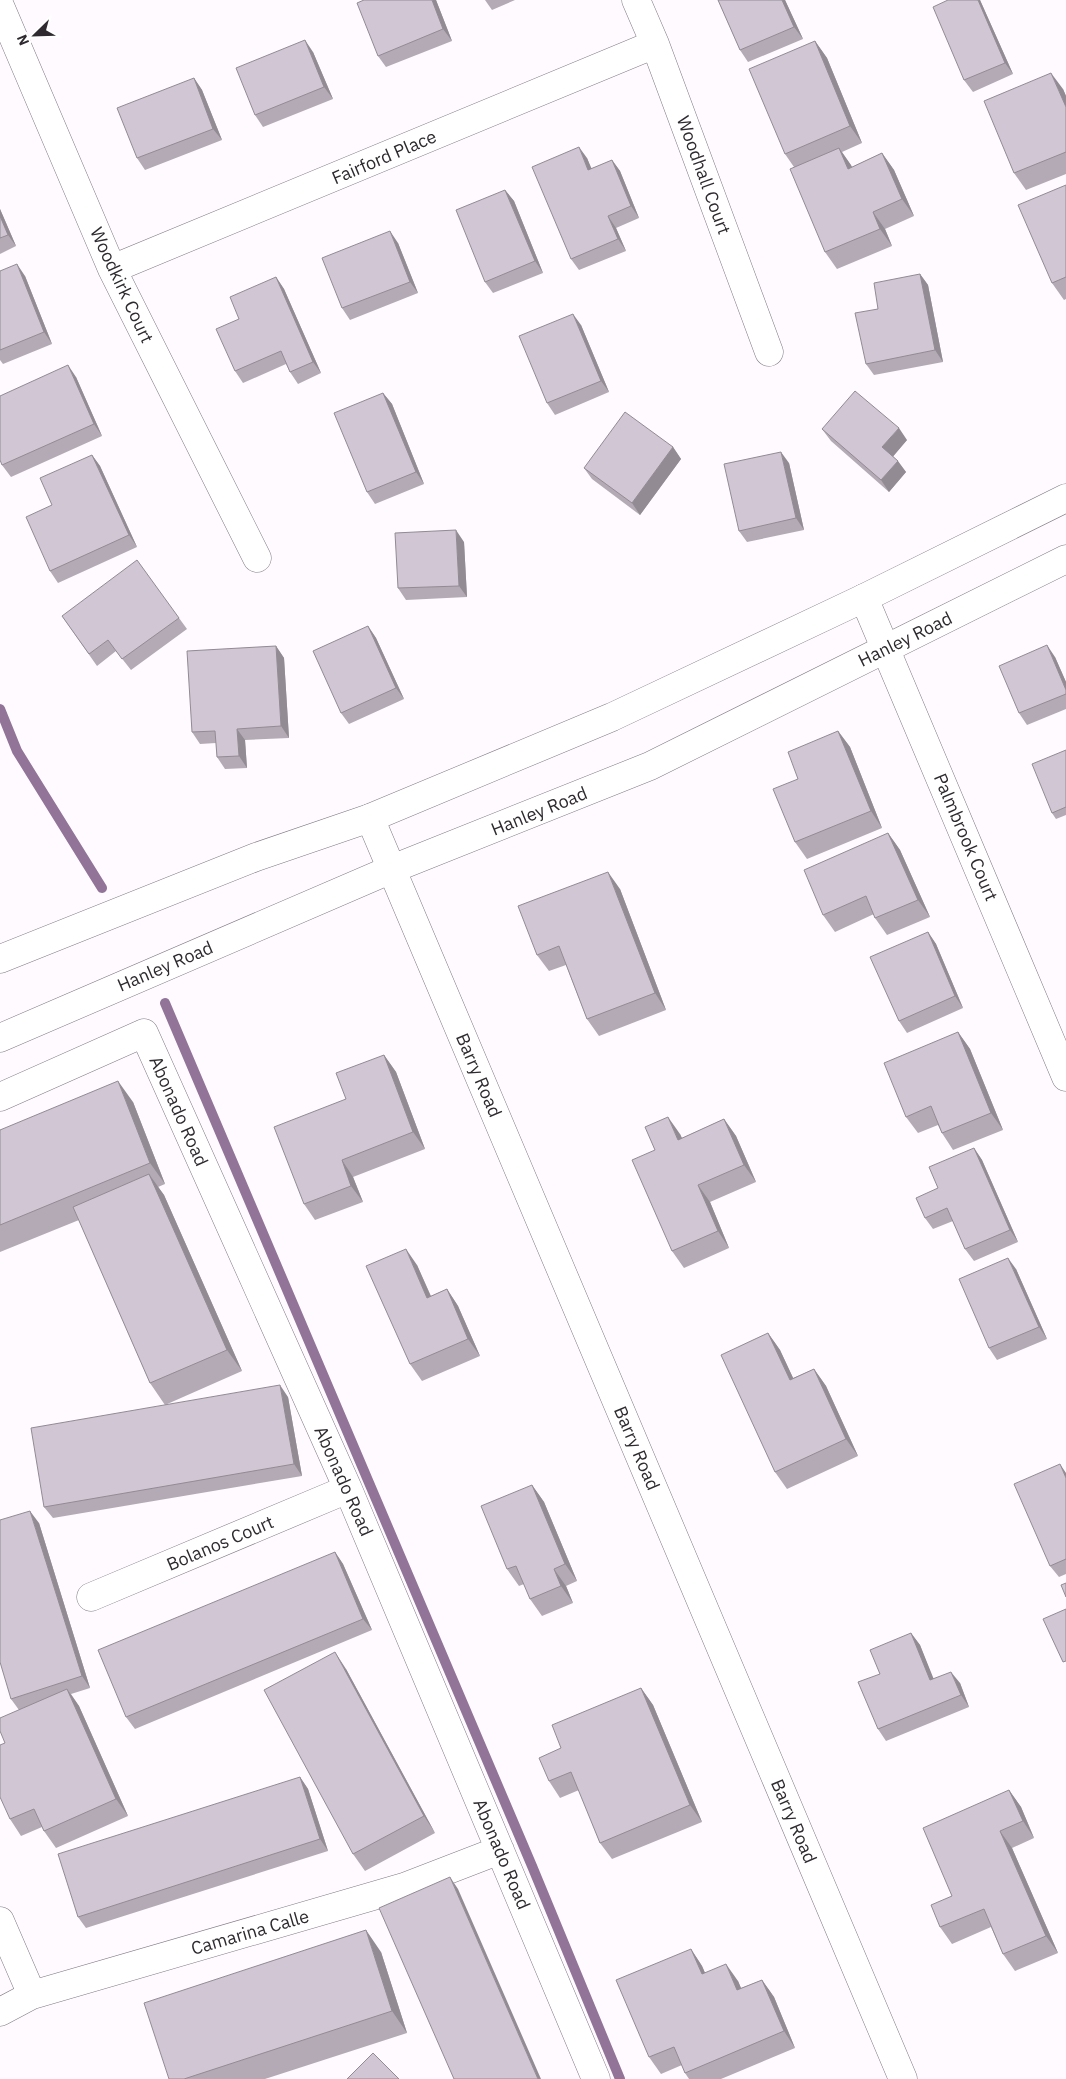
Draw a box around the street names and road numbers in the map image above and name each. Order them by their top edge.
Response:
street label: Woodhall Court [672,113,736,237]
street label: Fairford Place [328,125,440,189]
street label: Woodkirk Court [85,223,159,347]
street label: Hanley Road [854,606,956,672]
street label: Palmbrook Court [929,770,1003,904]
street label: Hanley Road [487,781,591,841]
street label: Hanley Road [114,936,216,996]
street label: Barry Road [451,1029,507,1121]
street label: Abonado Road [144,1052,214,1170]
street label: Barry Road [609,1402,665,1494]
street label: Abonado Road [309,1422,379,1540]
street label: Bolanos Court [163,1510,277,1576]
street label: Barry Road [766,1775,822,1867]
street label: Abonado Road [468,1795,536,1913]
street label: Camarina Calle [188,1904,312,1960]

